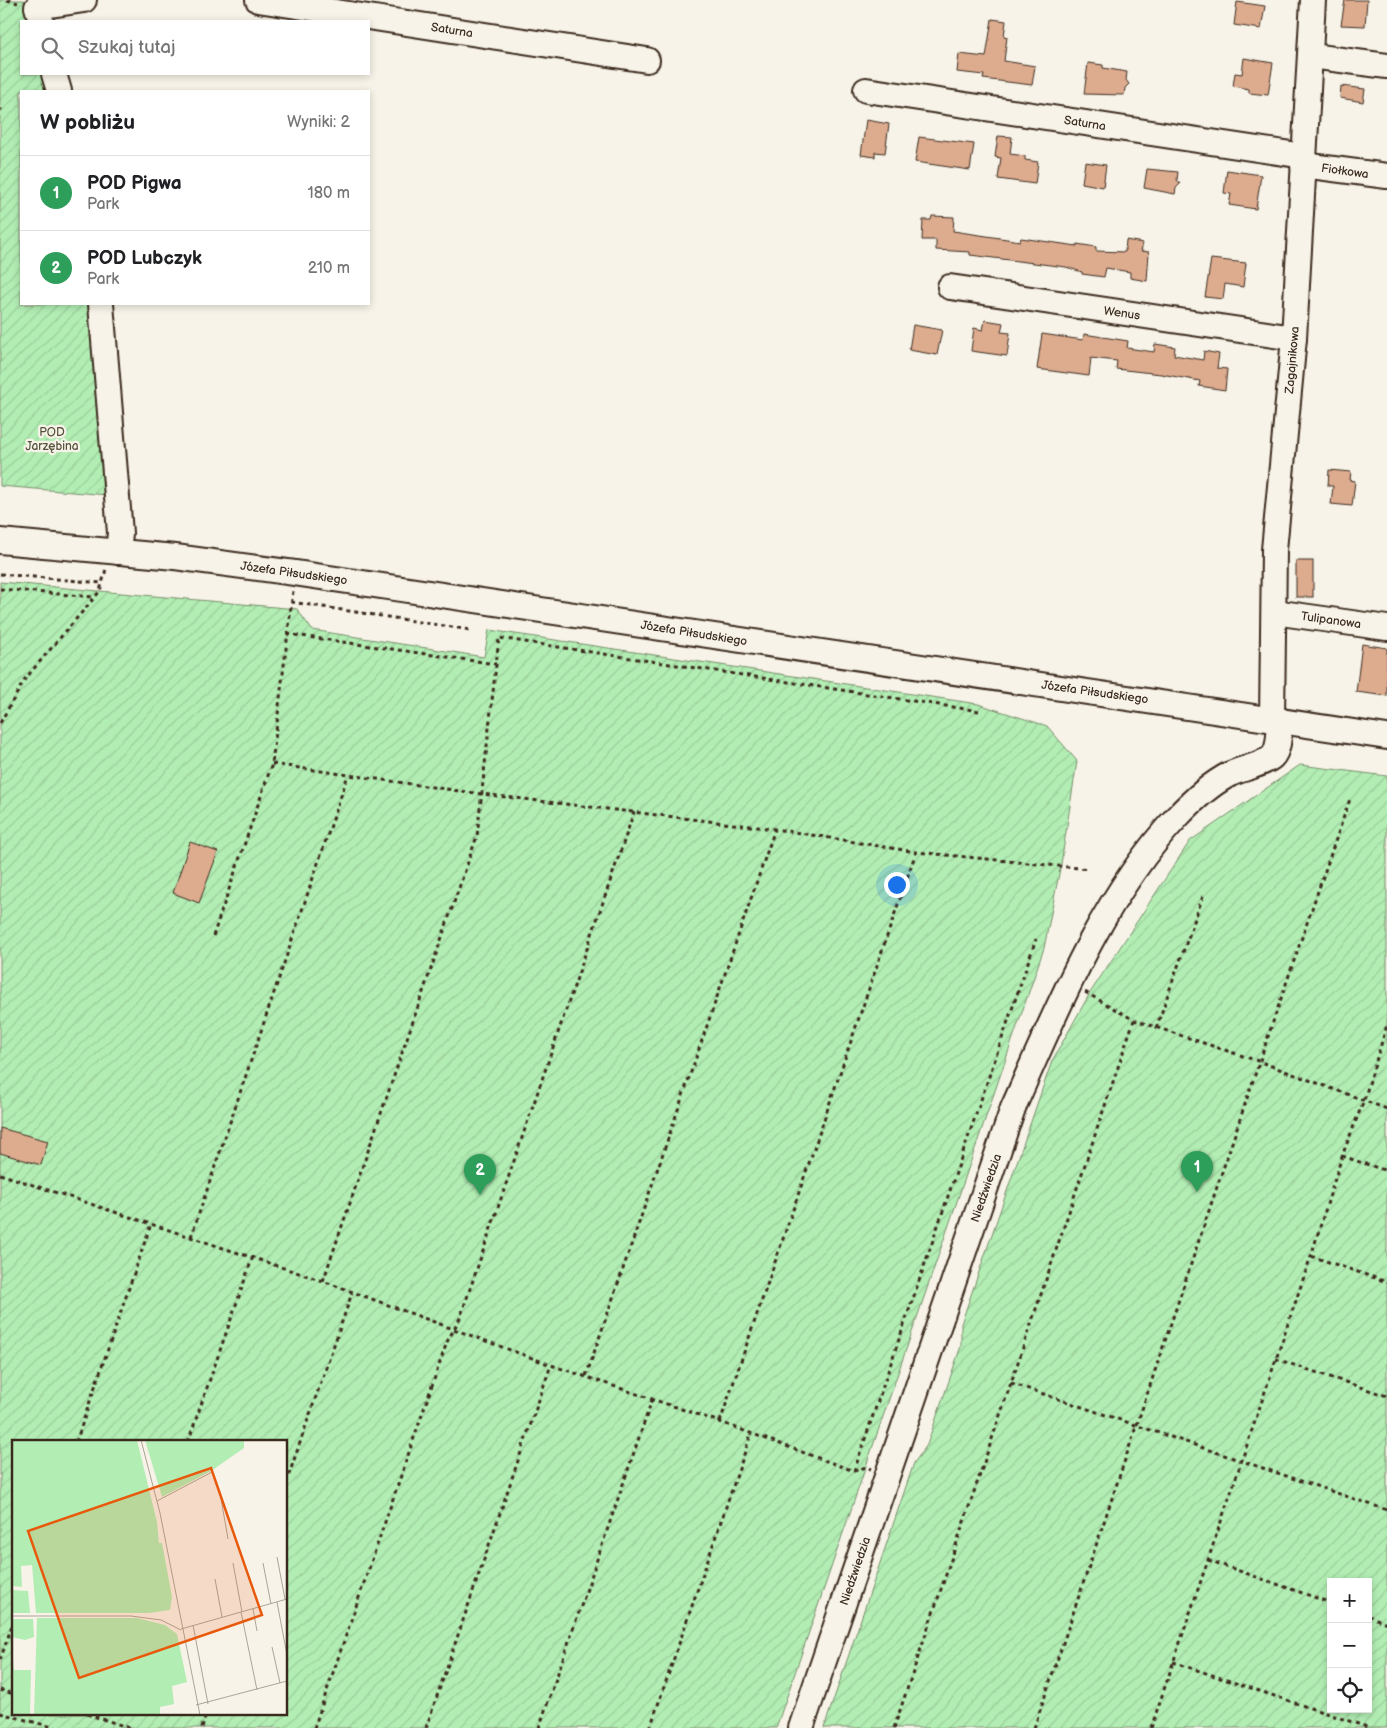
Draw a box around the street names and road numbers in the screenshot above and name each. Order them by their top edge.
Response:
street label: Saturna [430,20,474,41]
street label: Saturna [1063,113,1107,134]
street label: Fiołkowa [1320,161,1370,182]
street label: Wenus [1103,304,1141,323]
street label: Zagajnikowa [1282,326,1303,395]
street label: Józefa Piłsudskiego [240,559,349,588]
street label: Tulipanowa [1300,609,1362,632]
street label: Józefa Piłsudskiego [640,618,748,649]
street label: Józefa Piłsudskiego [1041,678,1150,707]
street label: Niedźwiedzia [968,1152,1005,1224]
street label: Niedźwiedzia [837,1535,874,1607]

